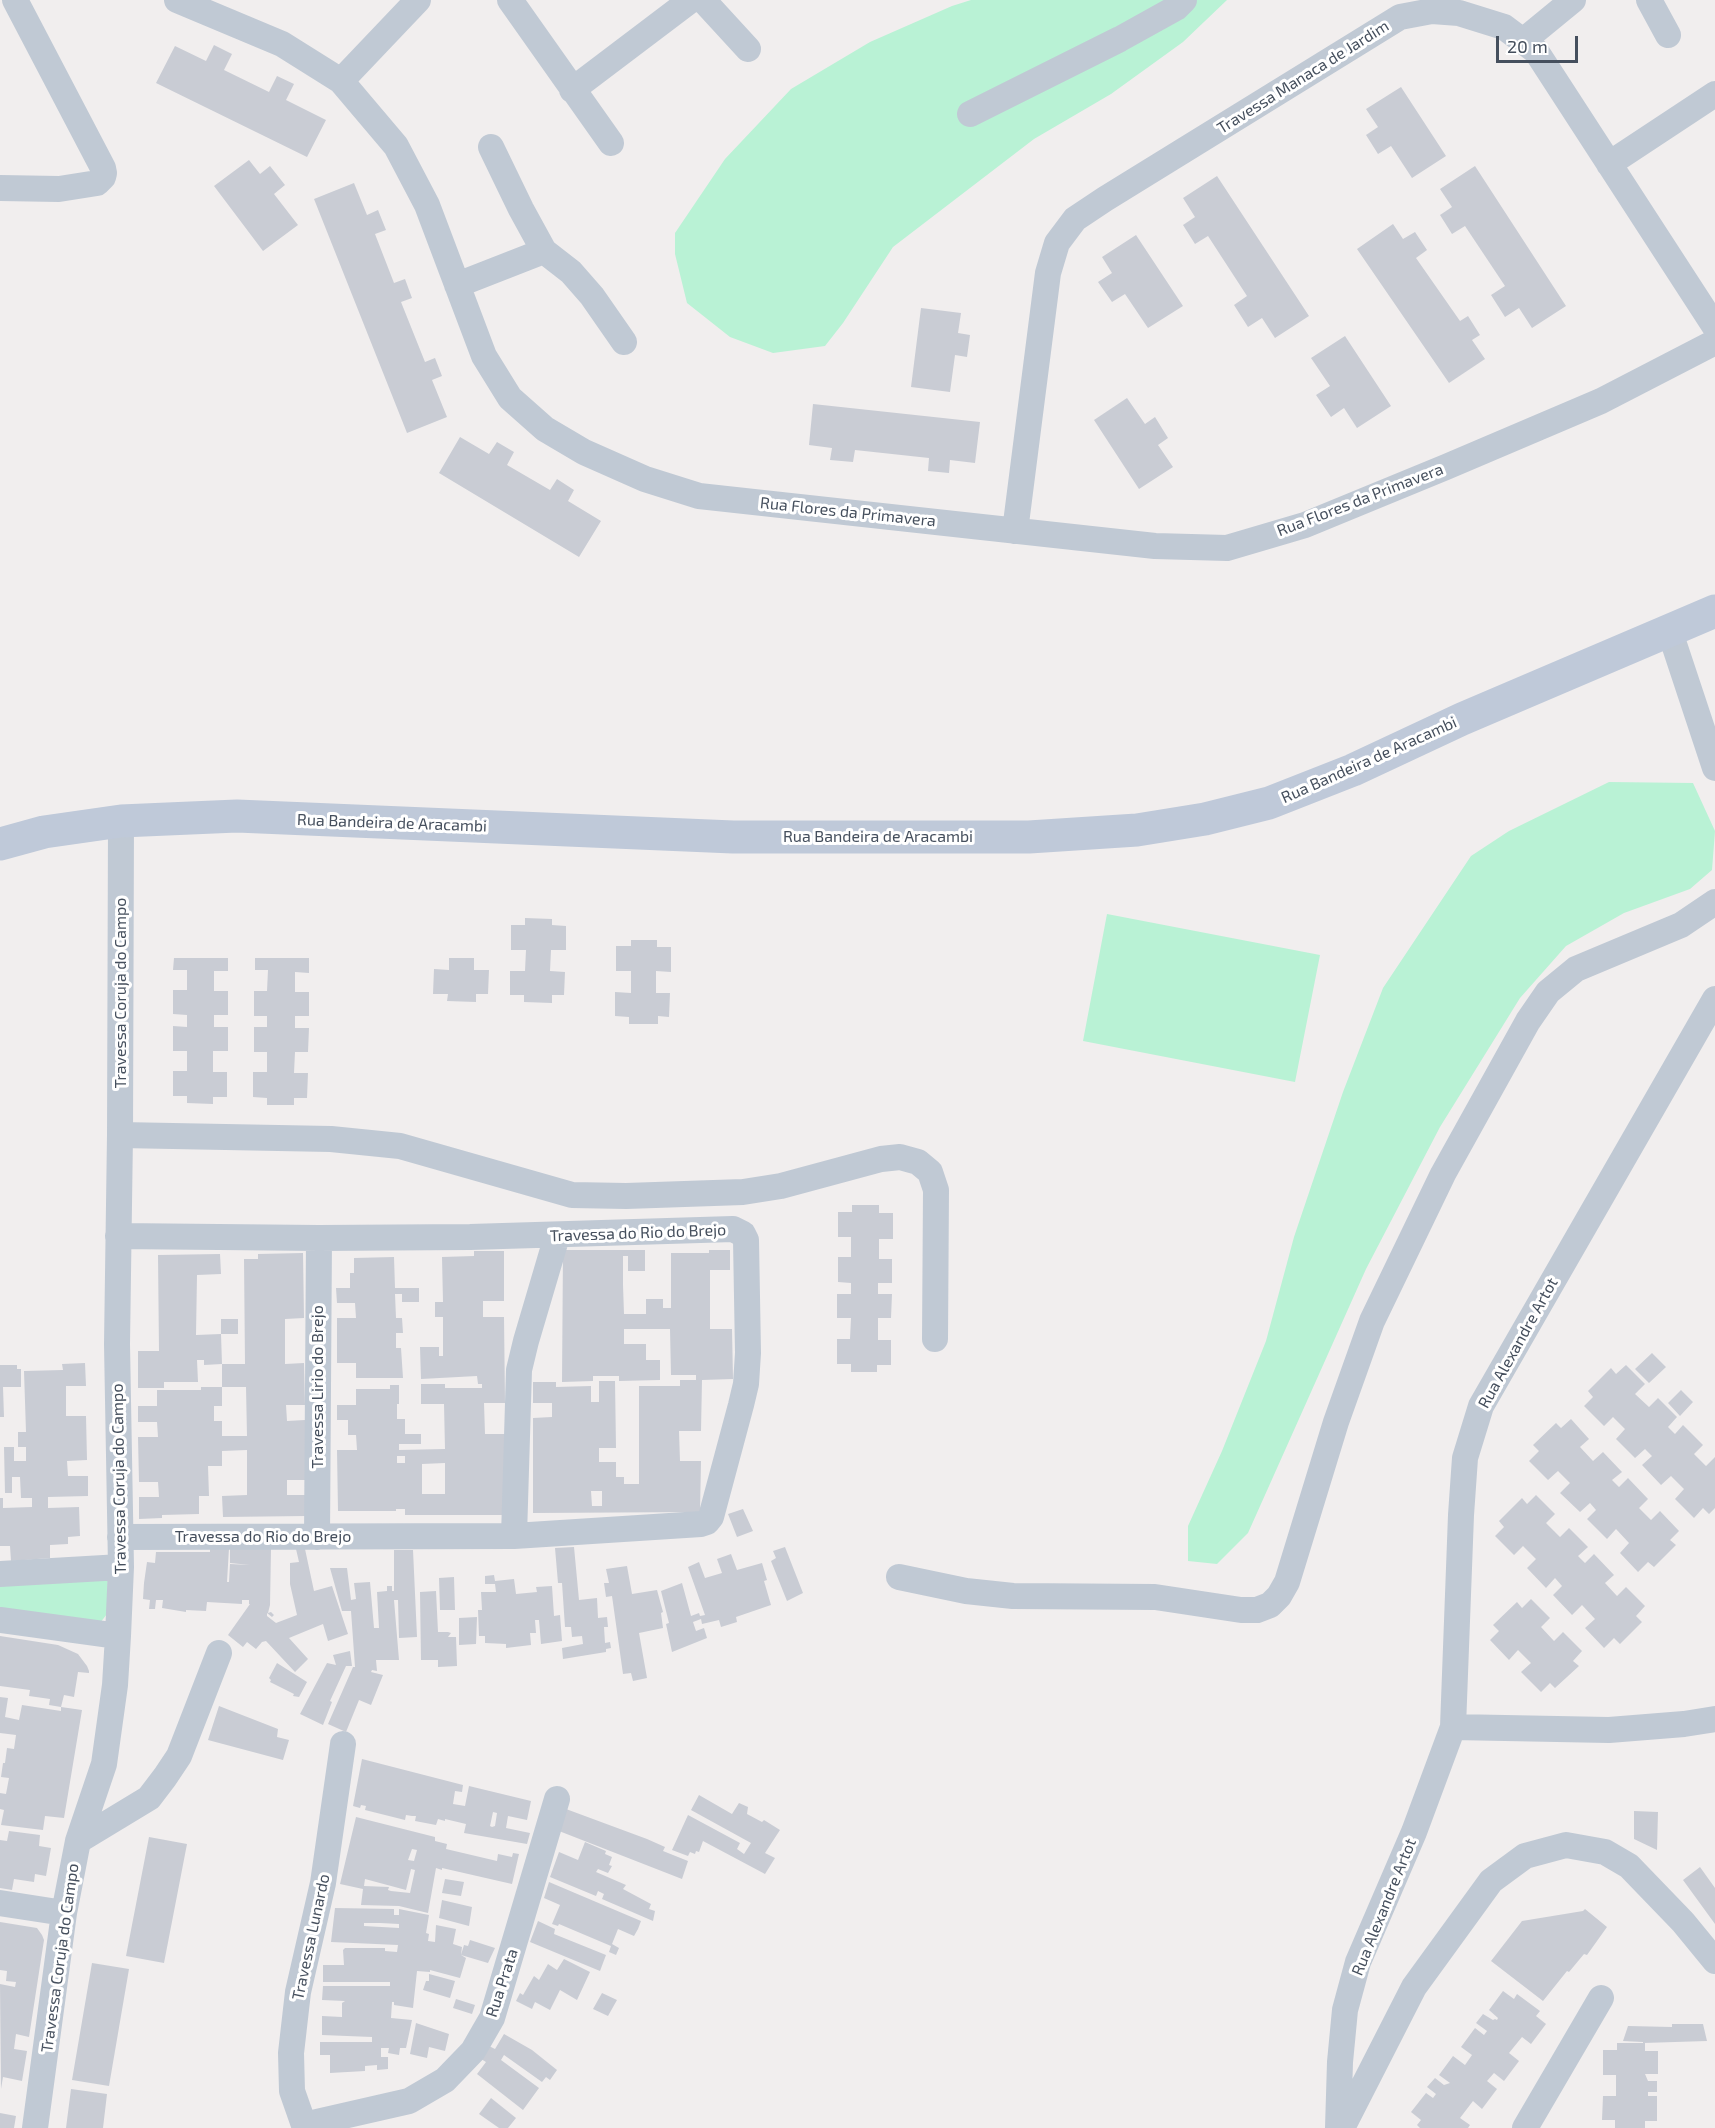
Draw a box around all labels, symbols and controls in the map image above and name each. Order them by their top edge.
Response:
street label: Travessa Manaca de Jardim [1214,16,1392,138]
scale bar [1499,24,1582,62]
text: 20 m [1507,35,1548,57]
street label: Rua Flores da Primavera [1274,459,1446,541]
street label: Rua Flores da Primavera [759,493,937,531]
street label: Rua Bandeira de Aracambi [1278,713,1460,807]
street label: Rua Bandeira de Aracambi [297,810,487,836]
street label: Rua Bandeira de Aracambi [783,827,973,847]
street label: Travessa Coruja do Campo [111,898,131,1088]
street label: Travessa do Rio do Brejo [549,1220,727,1246]
street label: Rua Alexandre Artot [1474,1274,1562,1412]
street label: Travessa Lirio do Brejo [308,1305,328,1469]
street label: Travessa Coruja do Campo [108,1383,130,1575]
street label: Travessa do Rio do Brejo [175,1527,351,1547]
street label: Rua Alexandre Artot [1348,1836,1420,1978]
street label: Travessa Coruja do Campo [37,1862,83,2054]
street label: Travessa Lunardo [288,1872,334,2002]
street label: Rua Prata [482,1946,522,2020]

